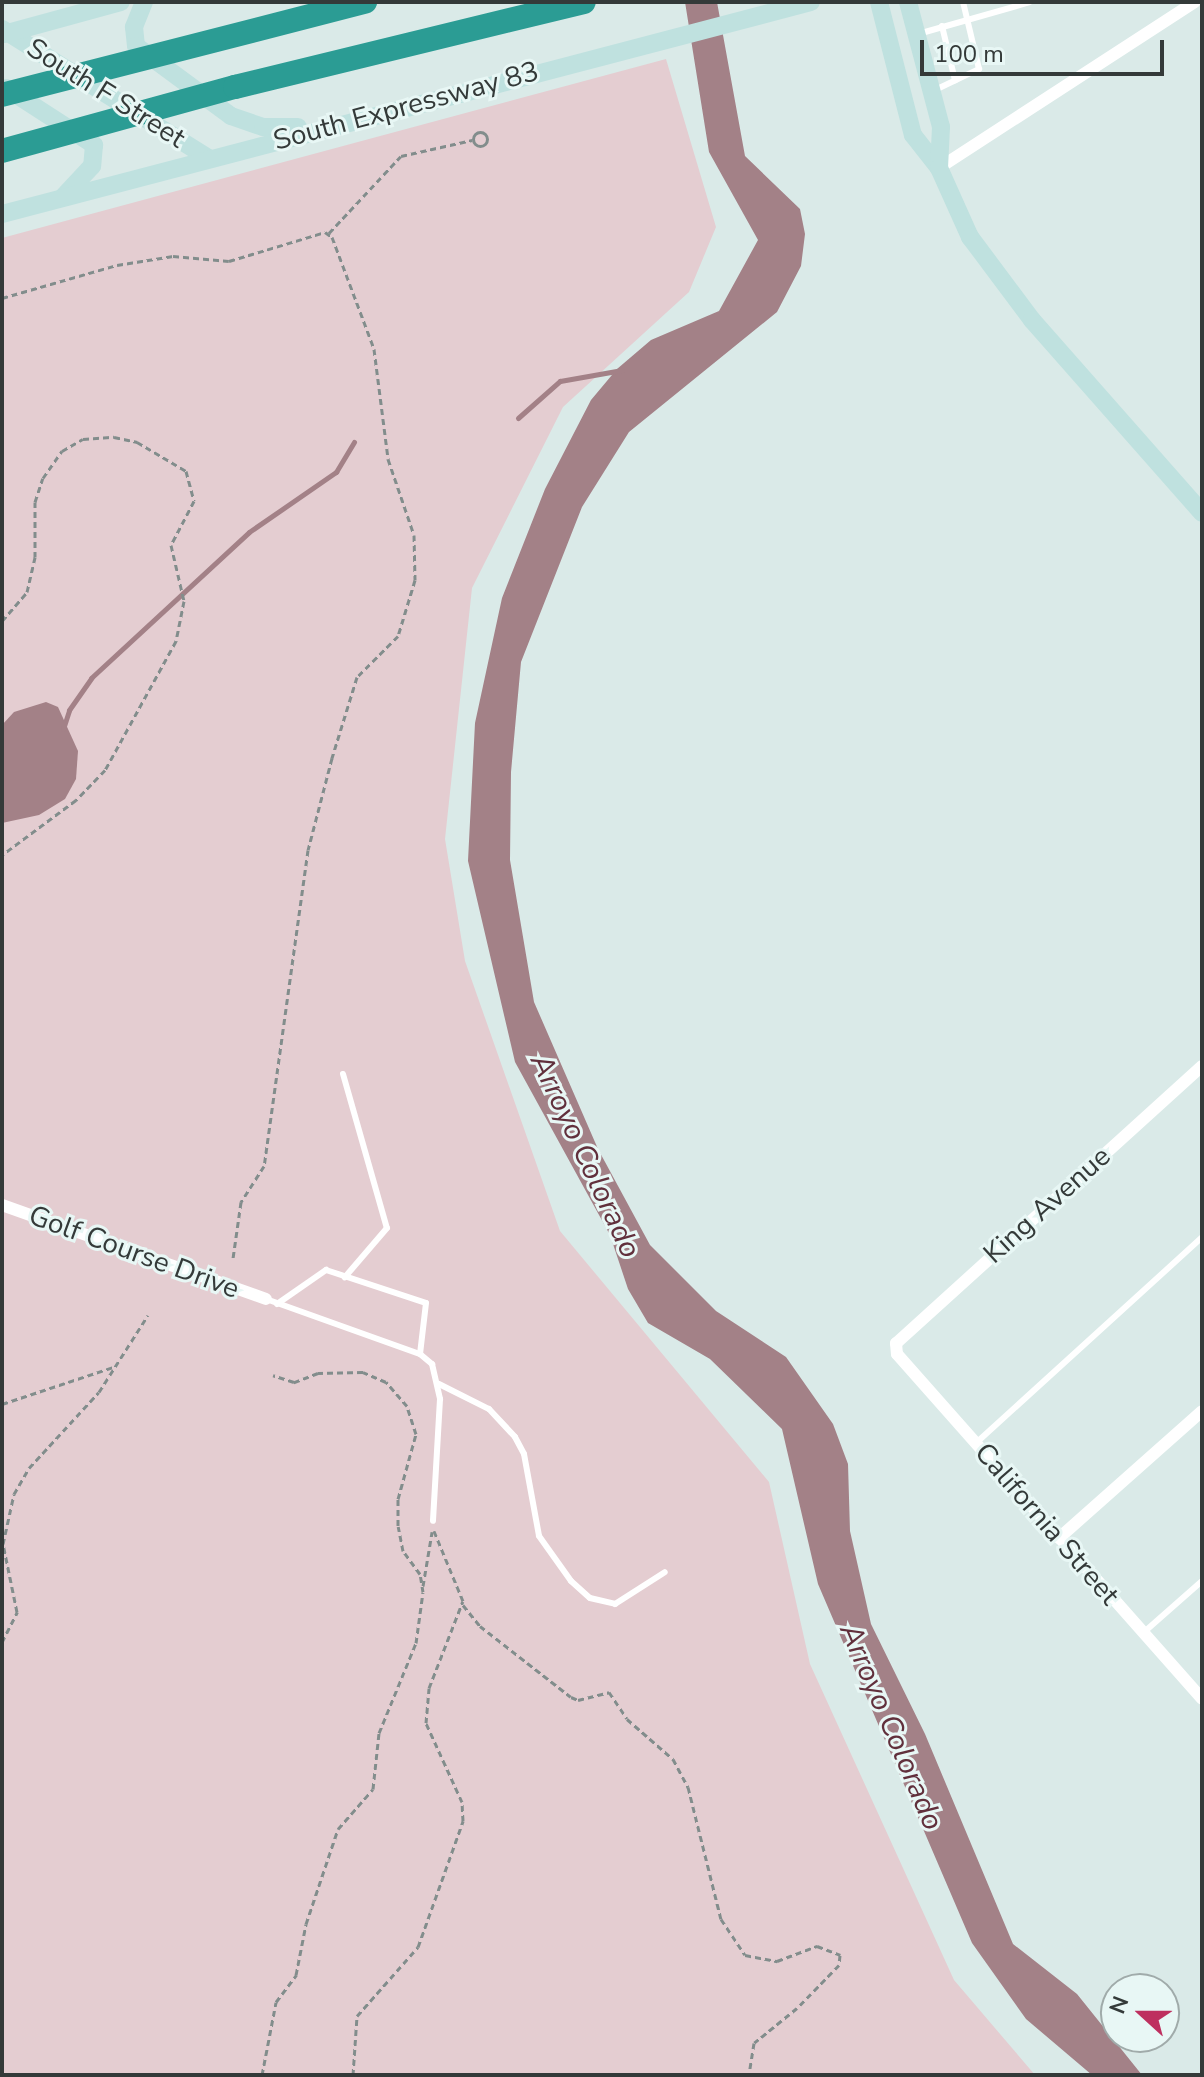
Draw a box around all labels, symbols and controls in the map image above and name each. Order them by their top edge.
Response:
scale bar [924,24,1168,74]
street label: South F Street [21,31,191,155]
text: 100 m [934,38,1004,70]
street label: South Expressway 83 [270,54,542,158]
water label: Arroyo Colorado [522,1048,648,1264]
street label: King Avenue [977,1139,1117,1271]
street label: Golf Course Drive [24,1198,244,1306]
street label: California Street [968,1436,1126,1612]
water label: Arroyo Colorado [831,1618,951,1836]
north arrow [1100,1973,1180,2053]
text: N [1103,1992,1136,2018]

